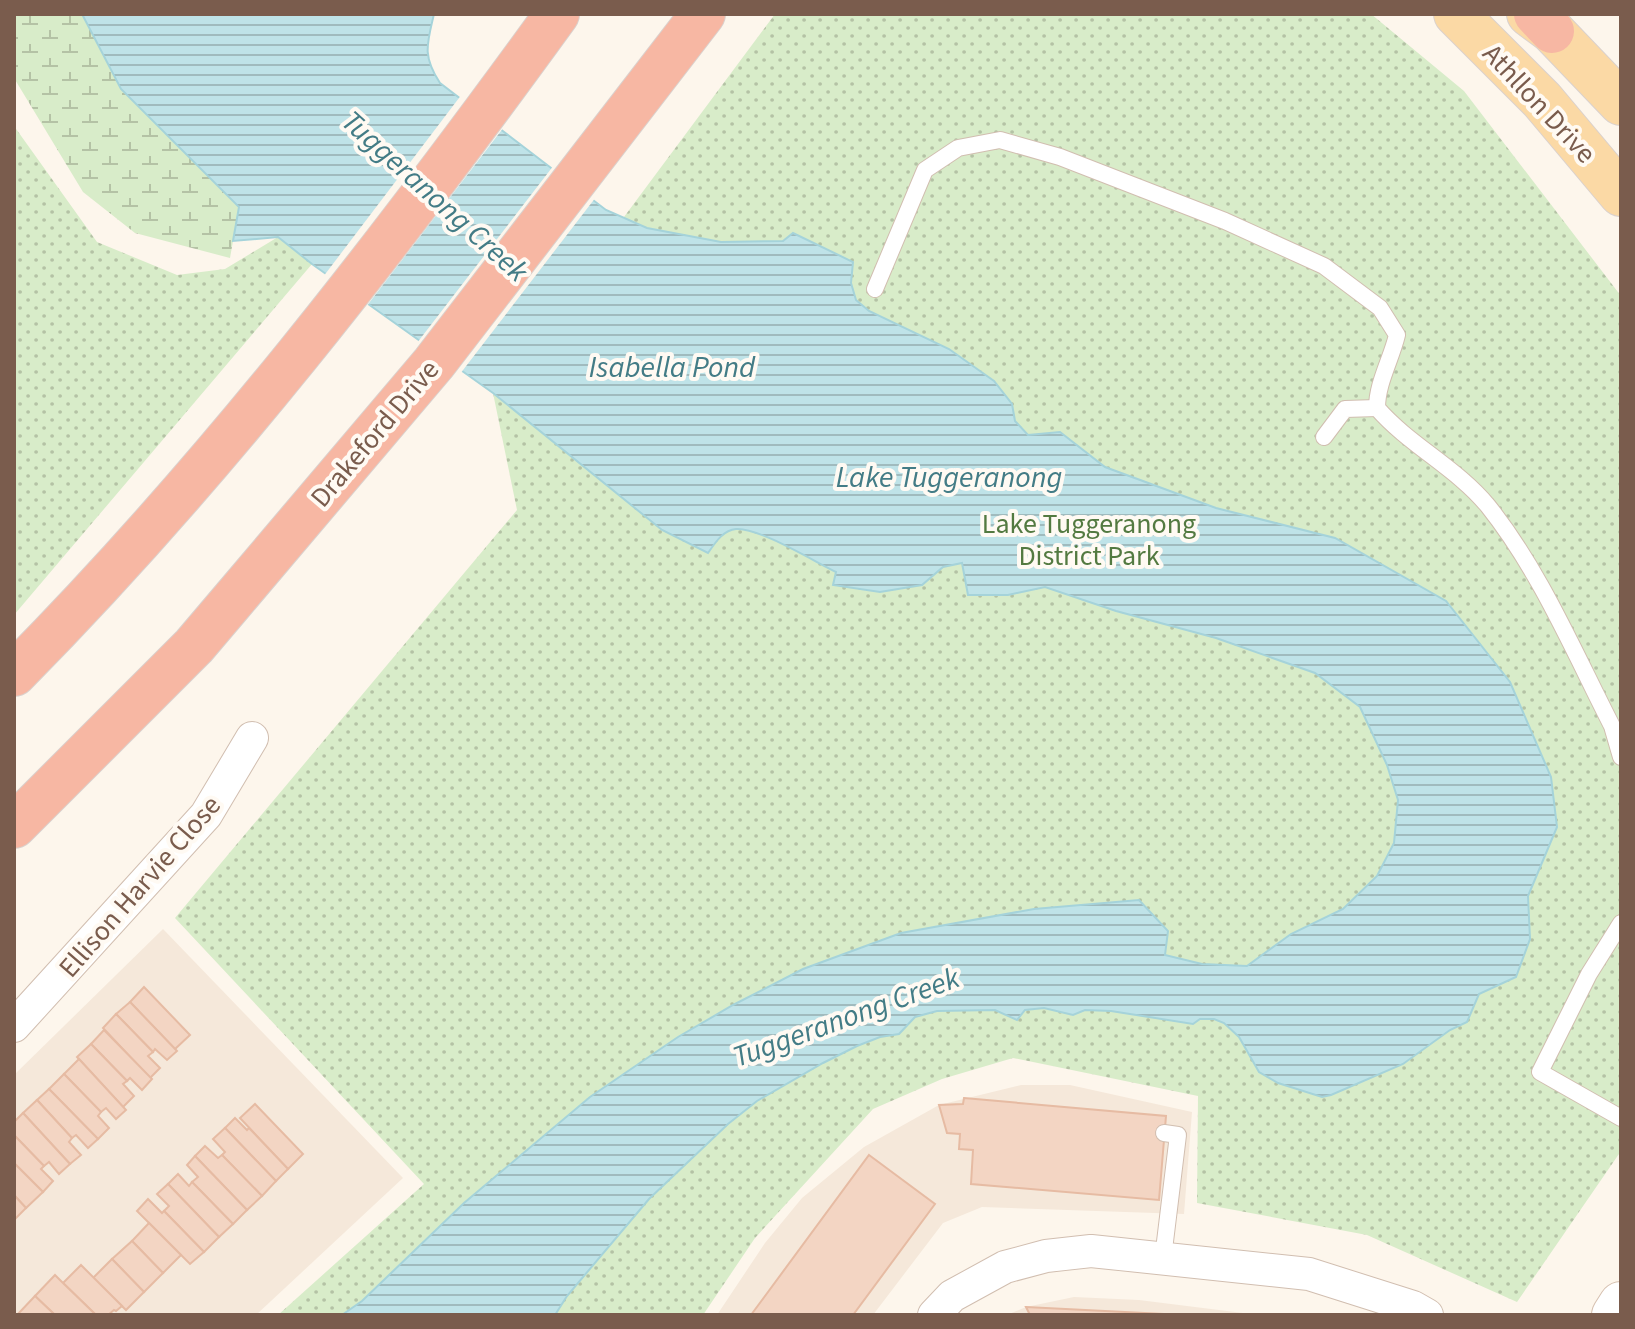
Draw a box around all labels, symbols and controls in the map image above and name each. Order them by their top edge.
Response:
street label: Athllon Drive [1473,35,1605,172]
water label: Tuggeranong Creek [332,101,538,293]
water label: Isabella Pond [589,346,756,389]
street label: Drakeford Drive [301,351,449,516]
water label: Lake Tuggeranong [836,456,1062,499]
park label: Lake Tuggeranong District Park [982,504,1196,576]
street label: Ellison Harvie Close [49,787,230,987]
water label: Tuggeranong Creek [727,956,966,1078]

